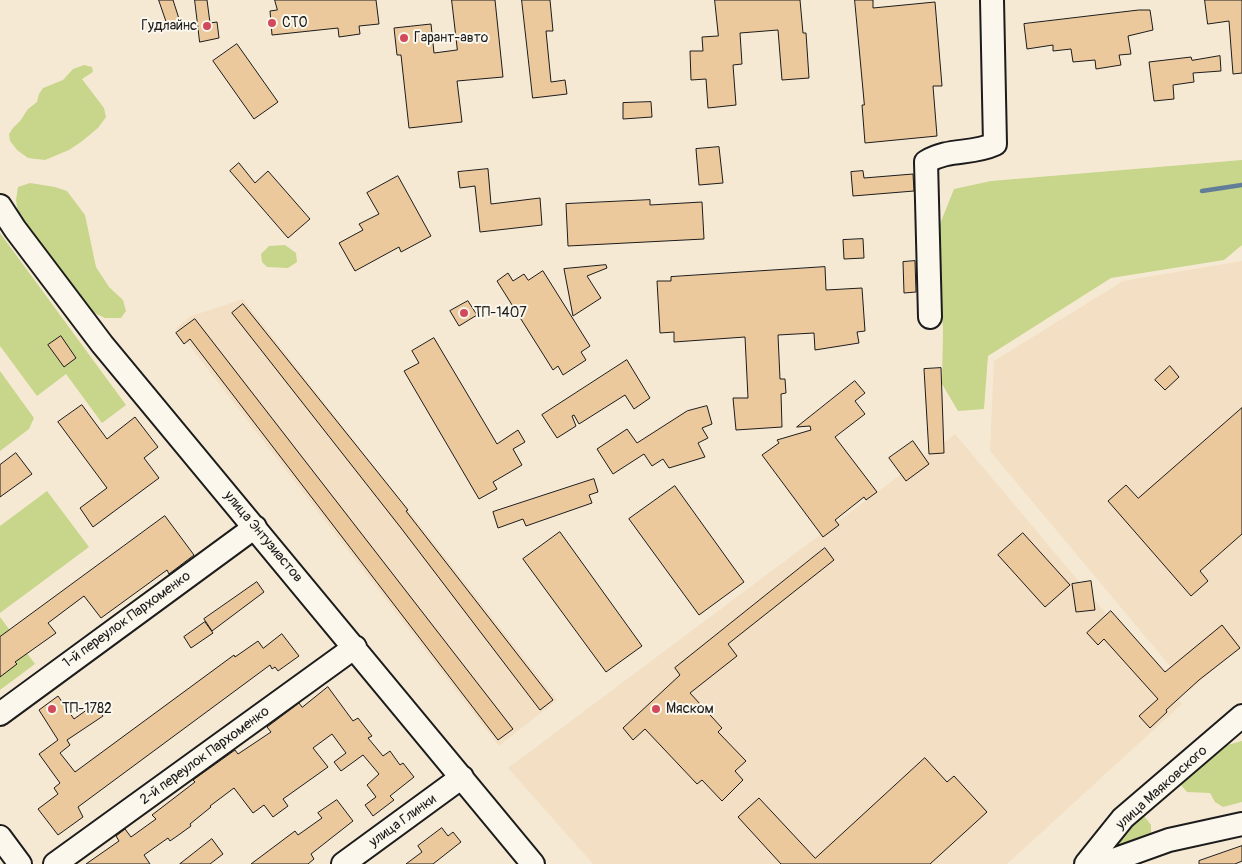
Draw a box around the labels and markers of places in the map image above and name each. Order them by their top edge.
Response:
place label: СТО [282,15,307,31]
marker: СТО [266,17,278,29]
place label: Гудлайнс [141,18,197,34]
marker: Гудлайнс [201,20,213,32]
place label: Гарант-авто [414,30,488,46]
marker: Гарант-авто [398,32,410,44]
place label: ТП-1407 [474,305,527,321]
marker: ТП-1407 [458,307,470,319]
place label: ТП-1782 [62,701,112,717]
place label: Мяском [666,701,714,717]
marker: ТП-1782 [46,703,58,715]
marker: Мяском [650,703,662,715]

